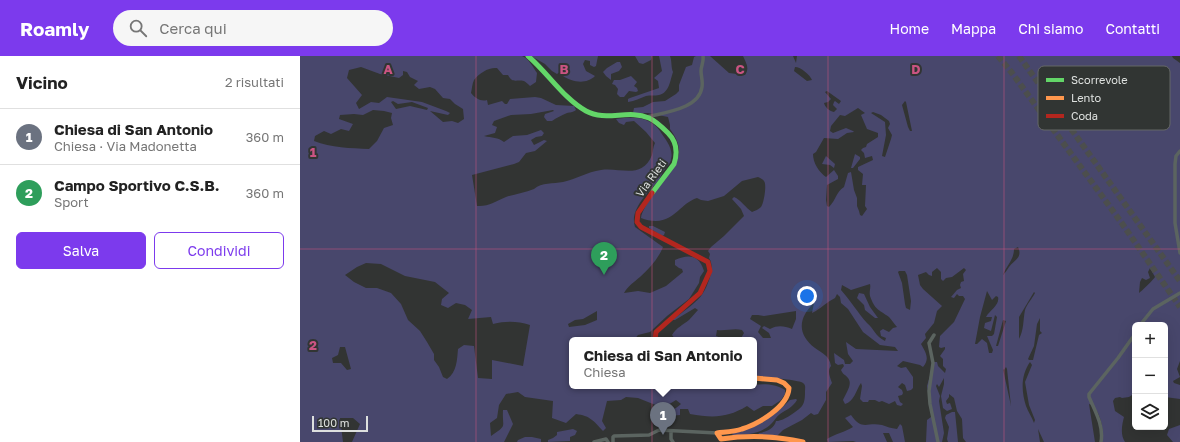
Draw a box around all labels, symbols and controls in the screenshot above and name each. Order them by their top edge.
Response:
search box [113,10,393,46]
text: Roamly [20,17,89,40]
icon: search [127,17,149,39]
text: Cerca qui [159,19,227,37]
text: Home [890,20,929,37]
text: Mappa [951,20,996,37]
text: Chi siamo [1018,20,1083,37]
text: Contatti [1105,20,1160,37]
text: A [383,61,393,77]
text: B [559,61,569,77]
text: C [735,61,745,77]
text: D [911,61,921,77]
legend [1038,66,1170,130]
text: Vicino [16,72,68,93]
text: Scorrevole [1071,73,1128,86]
text: 2 risultati [225,74,284,90]
text: Lento [1071,91,1102,104]
text: Coda [1071,109,1098,122]
text: Chiesa di San Antonio [54,120,213,138]
text: 1 [26,129,32,145]
text: 360 m [246,129,284,145]
text: Chiesa · Via Madonetta [54,138,197,154]
text: 1 [310,144,317,160]
street label: Via Rieti [633,156,669,199]
text: Campo Sportivo C.S.B. [54,176,219,194]
text: 2 [25,185,33,201]
text: 360 m [246,185,284,201]
text: Sport [54,194,89,210]
button: Salva [16,232,146,269]
button: Condividi [154,232,284,269]
pin: 2 [591,242,617,275]
your location [797,286,817,306]
map controls [1132,322,1168,430]
button: + [1132,322,1168,358]
text: 2 [309,337,317,353]
popup [569,337,757,389]
text: Chiesa di San Antonio [583,346,743,364]
button: − [1132,358,1168,394]
text: Chiesa [583,364,626,380]
button: layers [1132,394,1168,430]
pin: 1 [650,402,676,435]
scale bar [312,414,368,433]
text: 100 m [318,416,349,429]

